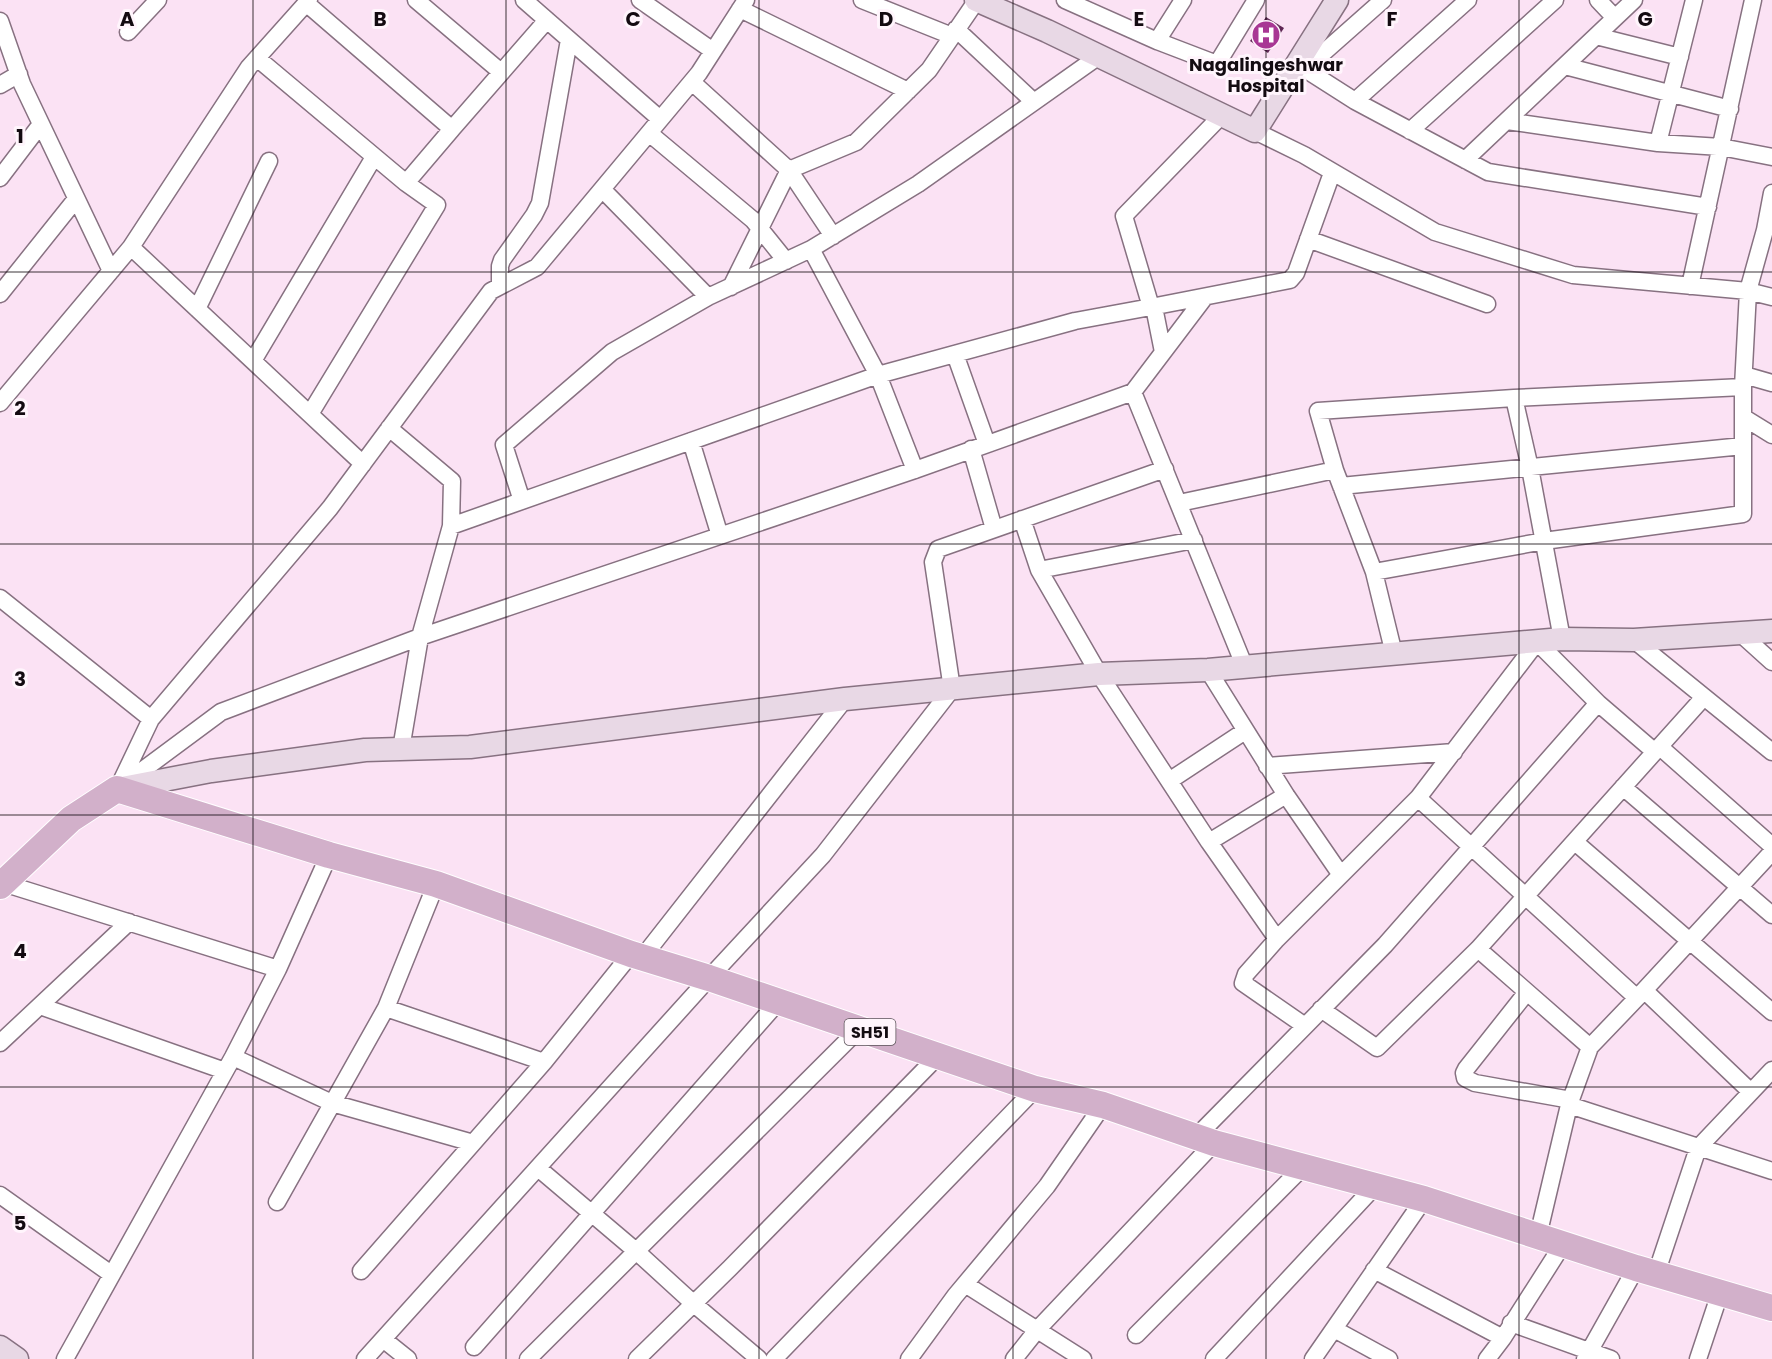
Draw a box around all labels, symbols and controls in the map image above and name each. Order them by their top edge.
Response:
text: A [120,5,135,33]
text: B [373,5,387,33]
text: C [625,5,641,33]
text: D [879,5,893,33]
text: E [1134,5,1144,33]
text: F [1387,5,1398,33]
text: G [1637,5,1653,33]
hospital icon: Nagalingeshwar Hospital [1250,19,1282,51]
place label: Nagalingeshwar Hospital [1189,52,1343,98]
text: 1 [16,122,24,150]
text: 2 [14,394,26,422]
text: 3 [14,665,26,693]
text: 4 [13,937,27,965]
road number: SH51 [844,1019,896,1045]
text: 5 [14,1209,27,1237]

